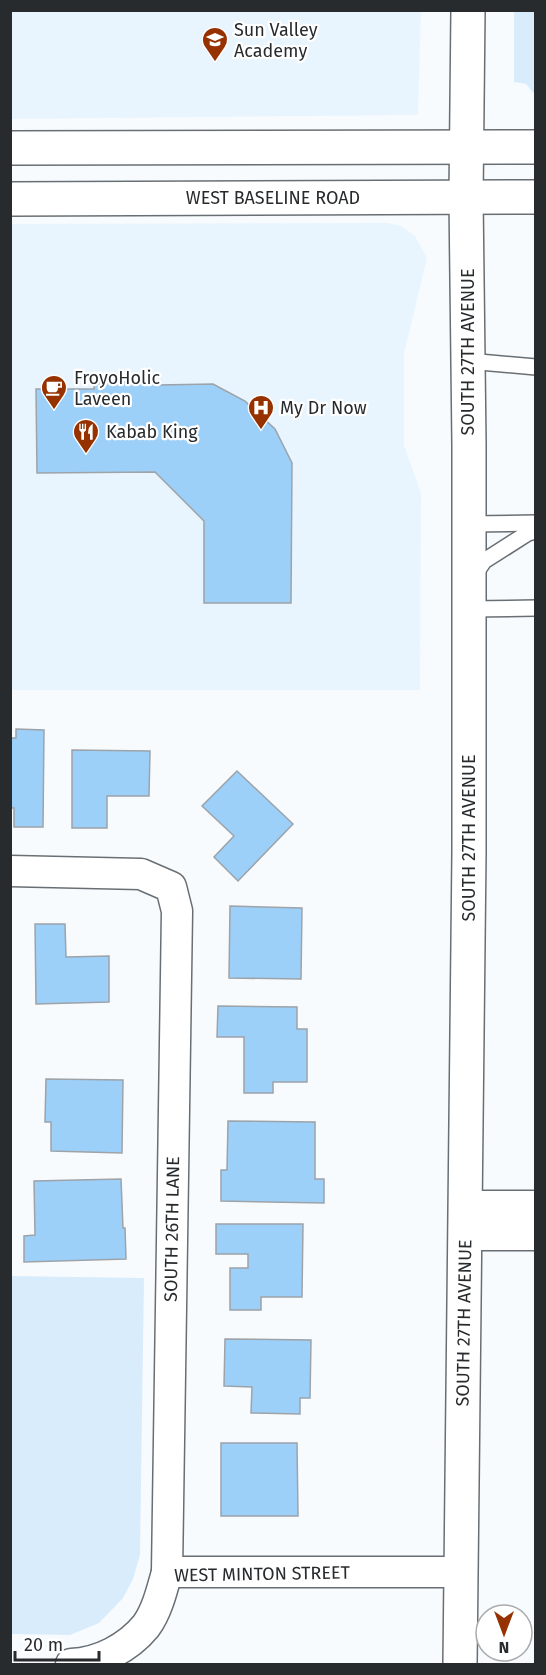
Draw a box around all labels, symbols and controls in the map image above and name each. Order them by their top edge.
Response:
place label: Sun Valley Academy [234,19,318,62]
school or university icon: Sun Valley Academy [200,25,230,63]
street label: WEST BASELINE ROAD [186,187,360,209]
street label: SOUTH 27TH AVENUE [457,268,479,436]
place label: FroyoHolic Laveen [74,367,160,410]
cafe icon: FroyoHolic Laveen [39,373,69,411]
hospital icon: My Dr Now [246,393,276,431]
place label: My Dr Now [280,397,367,419]
restaurant icon: Kabab King [71,417,101,455]
place label: Kabab King [106,421,198,443]
street label: SOUTH 27TH AVENUE [458,754,480,922]
street label: SOUTH 26TH LANE [160,1156,184,1302]
street label: SOUTH 27TH AVENUE [452,1239,476,1407]
street label: WEST MINTON STREET [174,1561,351,1587]
north arrow [474,1603,534,1663]
scale bar [15,1624,99,1662]
text: 20 m [24,1634,63,1656]
text: N [499,1638,509,1657]

